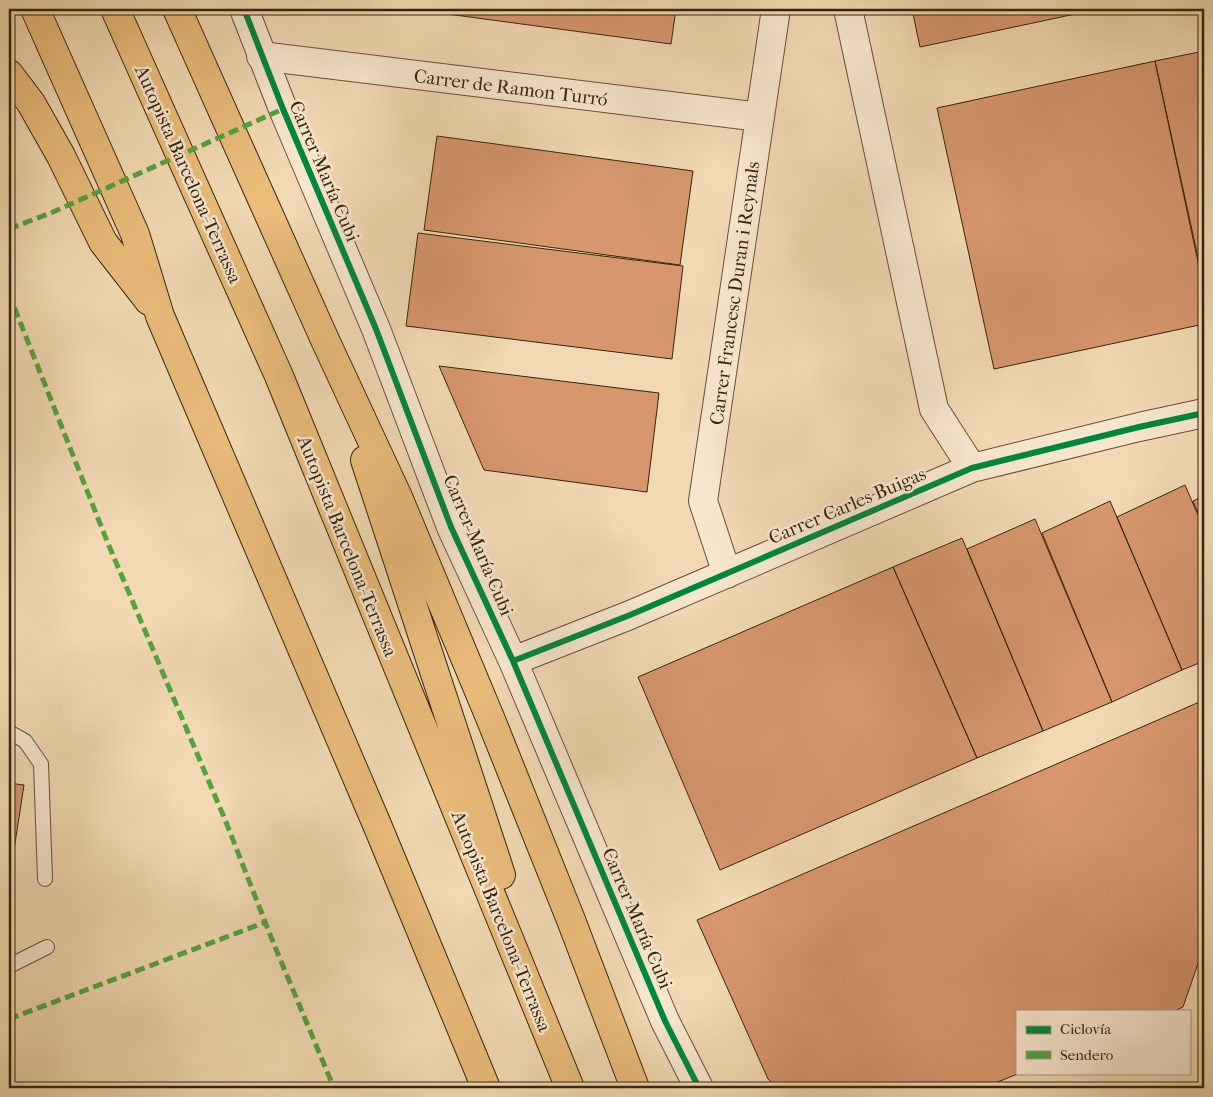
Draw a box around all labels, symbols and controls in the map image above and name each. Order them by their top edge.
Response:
street label: Autopista Barcelona-Terrassa [130,61,246,287]
street label: Carrer de Ramon Turró [413,65,609,111]
street label: Carrer María Cubi [284,98,364,245]
street label: Carrer Francesc Duran i Reynals [706,160,764,426]
street label: Autopista Barcelona-Terrassa [292,432,402,660]
street label: Carrer Carles Buigas [765,463,929,549]
street label: Carrer María Cubi [438,472,518,619]
street label: Autopista Barcelona-Terrassa [446,807,556,1035]
street label: Carrer María Cubi [597,845,677,992]
legend [1016,1010,1190,1074]
text: Ciclovía [1060,1020,1112,1038]
text: Sendero [1060,1046,1114,1064]

